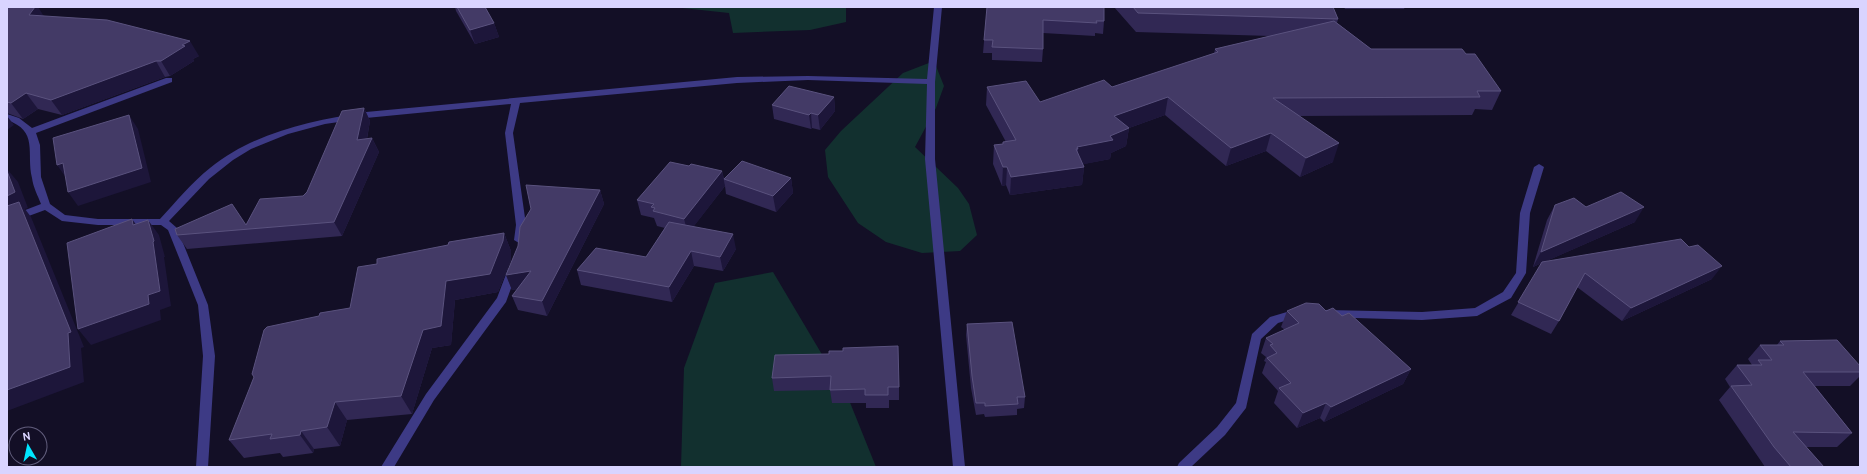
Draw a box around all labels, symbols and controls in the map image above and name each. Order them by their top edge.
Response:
north arrow [8,426,48,466]
text: N [22,430,32,445]

